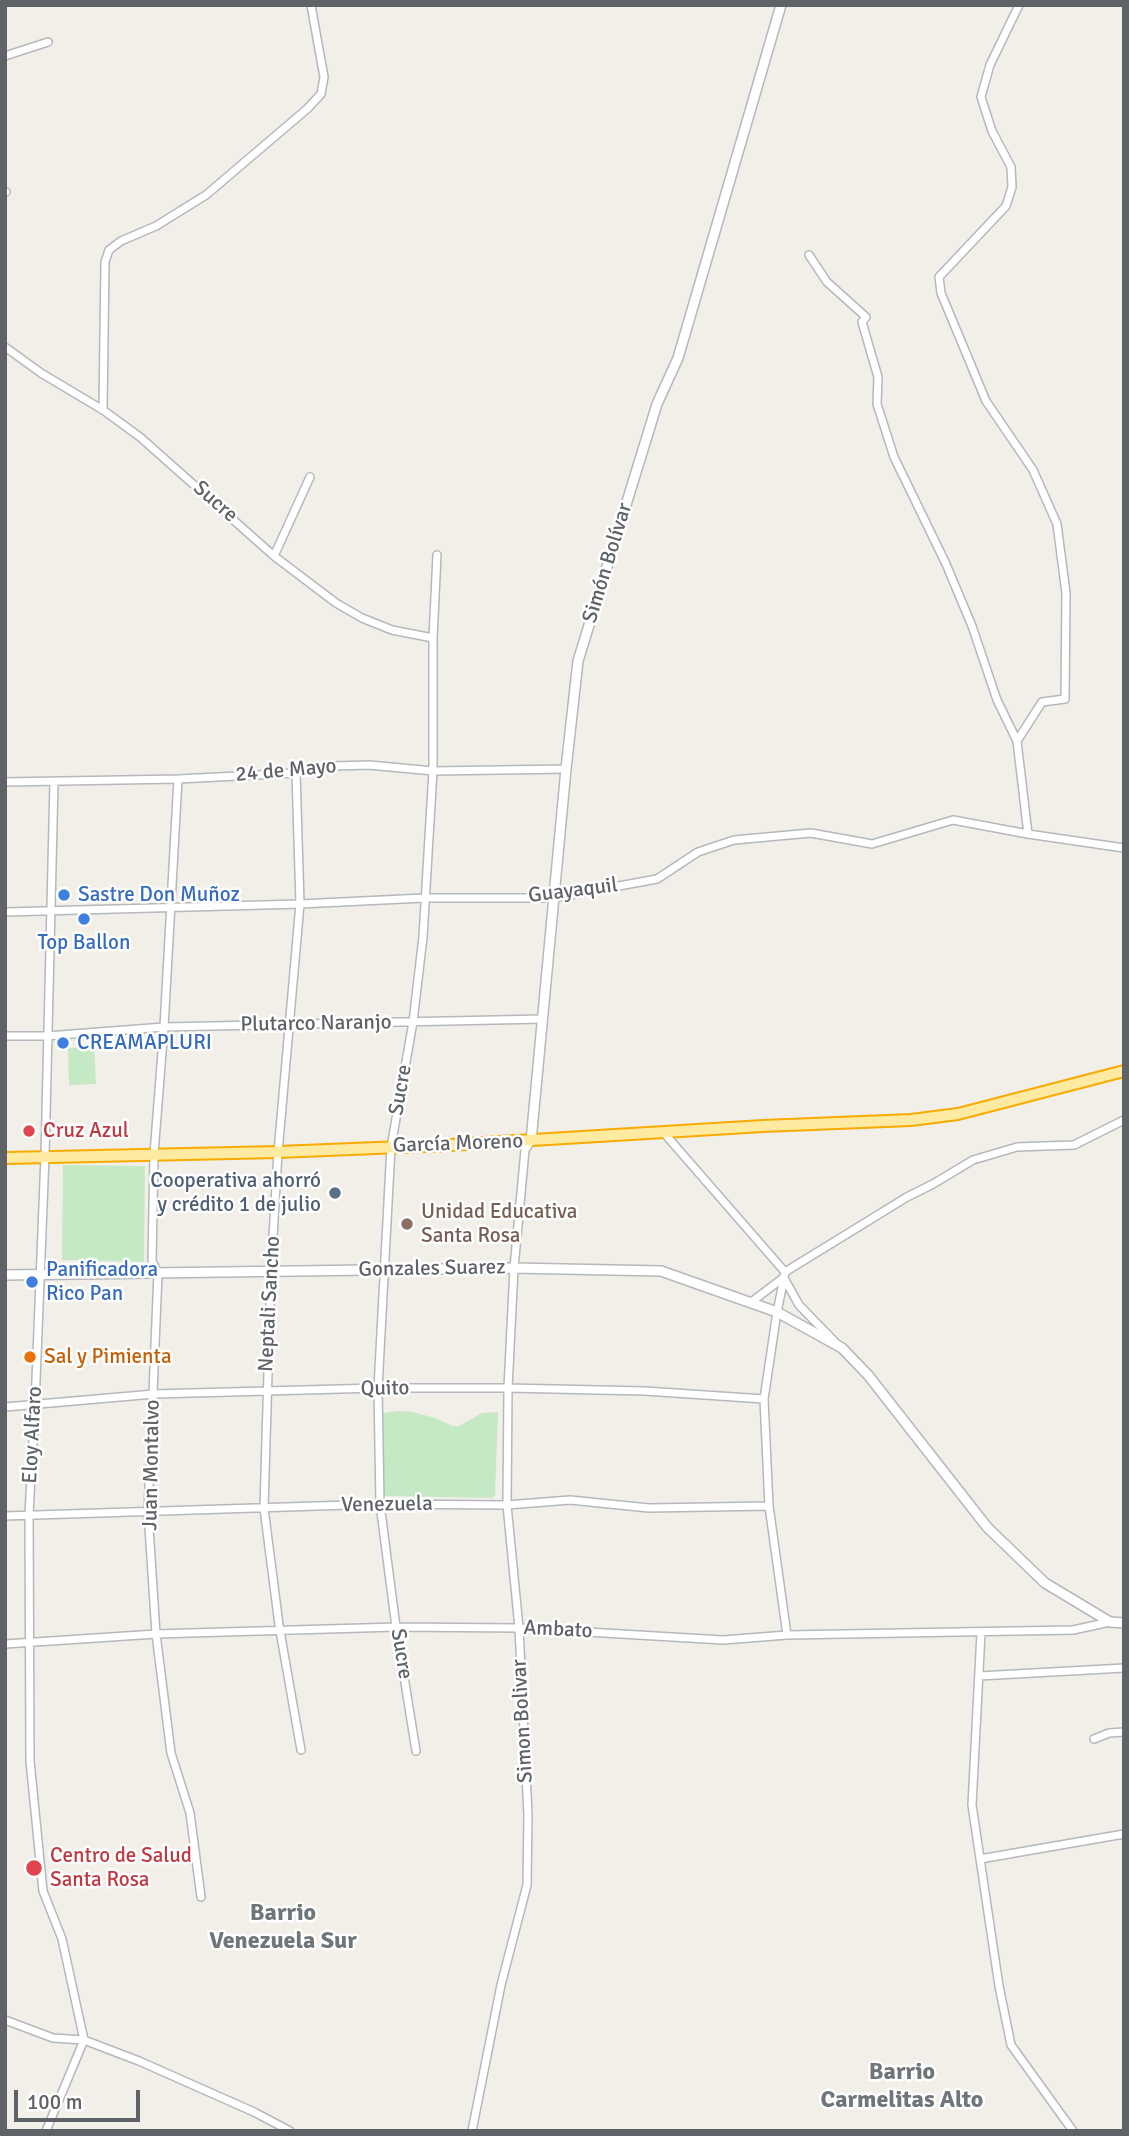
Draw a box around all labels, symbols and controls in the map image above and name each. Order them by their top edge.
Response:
street label: Sucre [188,476,242,528]
street label: Simón Bolívar [578,500,638,626]
street label: 24 de Mayo [234,754,338,788]
street label: Guayaquil [527,873,619,909]
place label: Sastre Don Muñoz [78,882,240,908]
marker: Sastre Don Muñoz [56,887,72,903]
marker: Top Ballon [76,911,92,927]
place label: Top Ballon [38,930,130,956]
street label: Plutarco Naranjo [240,1010,392,1038]
place label: CREAMAPLURI [77,1030,212,1056]
marker: CREAMAPLURI [55,1035,71,1051]
street label: Sucre [384,1063,418,1117]
place label: Cruz Azul [43,1118,129,1144]
marker: Cruz Azul [21,1123,37,1139]
street label: García Moreno [392,1129,524,1159]
place label: Cooperativa ahorró y crédito 1 de julio [150,1168,321,1218]
marker: Cooperativa ahorró y crédito 1 de julio [327,1185,343,1201]
place label: Unidad Educativa Santa Rosa [421,1199,577,1249]
marker: Unidad Educativa Santa Rosa [399,1216,415,1232]
street label: Neptali Sancho [254,1235,286,1373]
street label: Gonzales Suarez [358,1255,506,1283]
place label: Panificadora Rico Pan [46,1257,158,1307]
marker: Panificadora Rico Pan [24,1274,40,1290]
place label: Sal y Pimienta [44,1344,172,1370]
marker: Sal y Pimienta [22,1349,38,1365]
street label: Quito [360,1376,410,1402]
street label: Eloy Alfaro [18,1386,48,1484]
street label: Juan Montalvo [138,1399,166,1531]
street label: Venezuela [341,1492,433,1518]
street label: Ambato [523,1616,593,1644]
street label: Sucre [385,1627,417,1681]
street label: Simon Bolivar [507,1658,539,1784]
place label: Centro de Salud Santa Rosa [50,1843,192,1893]
marker: Centro de Salud Santa Rosa [24,1858,44,1878]
district label: Barrio Venezuela Sur [209,1900,357,1956]
district label: Barrio Carmelitas Alto [821,2059,983,2115]
scale bar [18,2076,144,2120]
text: 100 m [27,2089,82,2115]

